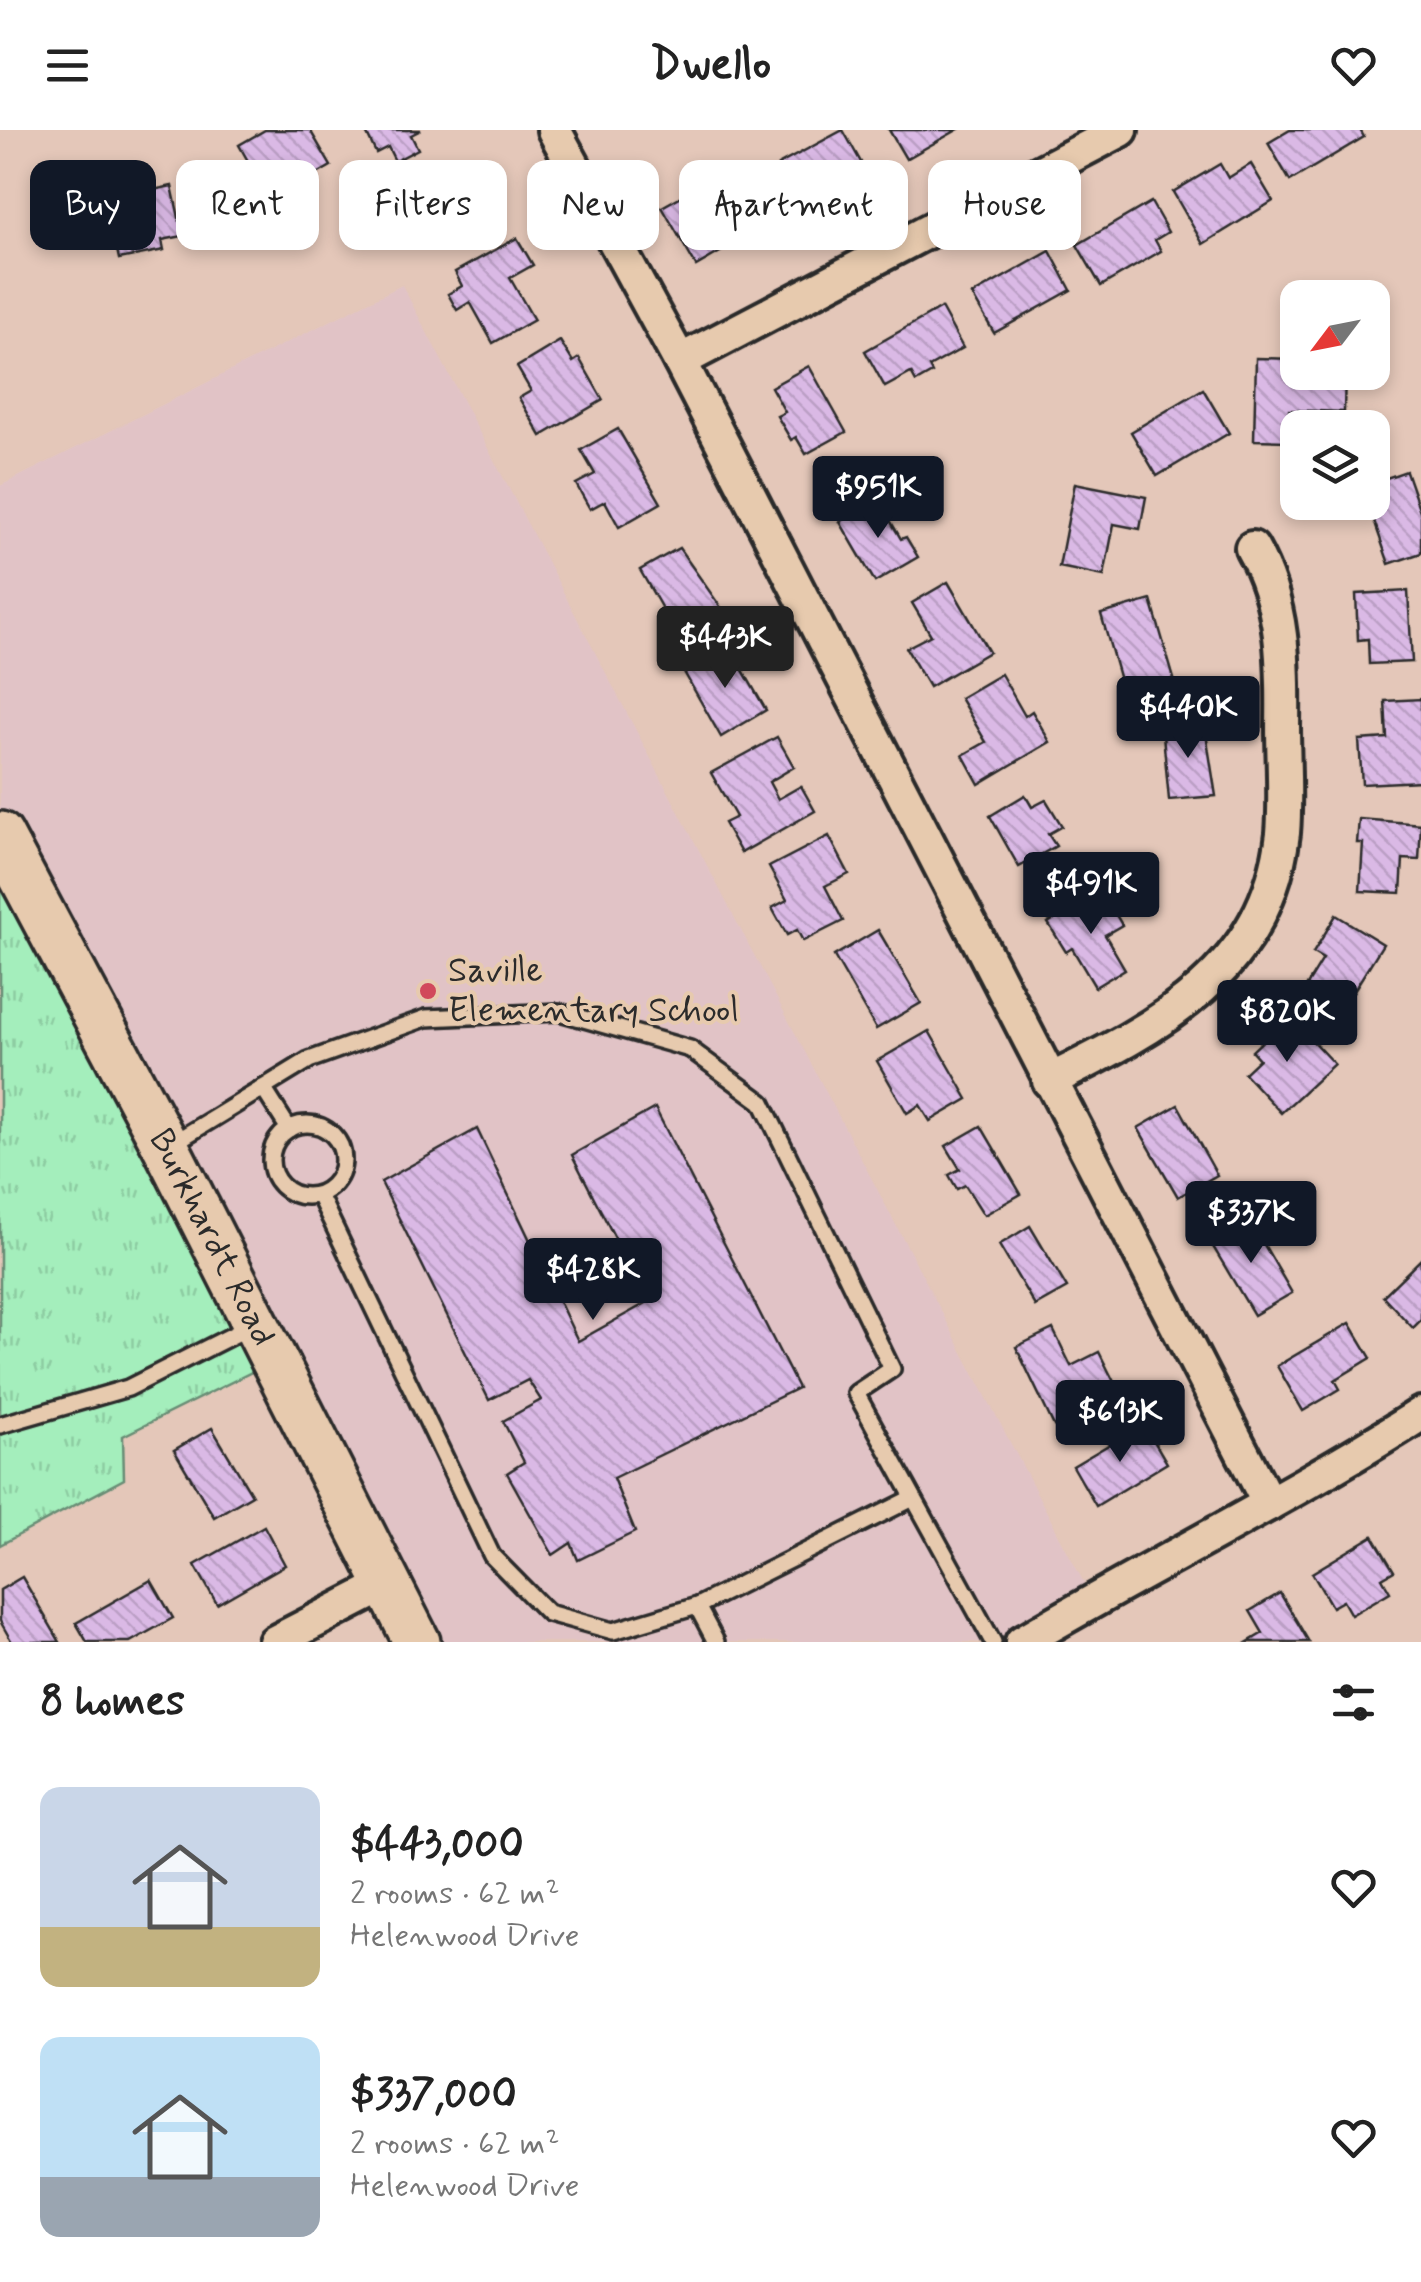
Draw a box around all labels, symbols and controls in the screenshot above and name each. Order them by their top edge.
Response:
text: Dwello [650,36,771,95]
icon: menu [40,38,95,93]
icon: heart [1326,38,1381,93]
chip: Buy [30,160,156,250]
chip: Rent [176,160,319,250]
chip: Filters [339,160,507,250]
chip: New [527,160,659,250]
chip: Apartment [679,160,908,250]
chip: House [928,160,1081,250]
north arrow [1280,280,1390,390]
map controls [1280,280,1390,520]
button: layers [1280,410,1390,520]
pin: $951K [808,456,948,541]
text: $951K [835,467,921,509]
pin: $443K [655,606,795,691]
text: $443K [679,617,771,659]
pin: $440K [1118,676,1258,761]
text: $440K [1139,687,1237,729]
pin: $491K [1021,852,1161,937]
text: $491K [1045,863,1137,905]
place label: Saville Elementary School [448,948,739,1034]
marker: Saville Elementary School [417,980,439,1002]
pin: $820K [1217,980,1357,1065]
text: $820K [1239,991,1335,1033]
street label: Burkhardt Road [138,1121,286,1354]
pin: $337K [1181,1181,1321,1266]
text: $337K [1207,1192,1295,1234]
pin: $428K [523,1238,663,1323]
text: $428K [546,1249,640,1291]
pin: $613K [1050,1380,1190,1465]
text: $613K [1078,1391,1162,1433]
text: 8 homes [40,1675,185,1730]
icon: filters [1326,1675,1381,1730]
text: $443,000 [350,1818,524,1873]
icon: home [120,1827,240,1947]
icon: heart [1326,1860,1381,1915]
text: 2 rooms · 62 m² [350,1873,559,1915]
text: Helenwood Drive [350,1915,579,1957]
text: $337,000 [350,2068,517,2123]
icon: home [120,2077,240,2197]
icon: heart [1326,2110,1381,2165]
text: 2 rooms · 62 m² [350,2123,559,2165]
text: Helenwood Drive [350,2165,579,2207]

